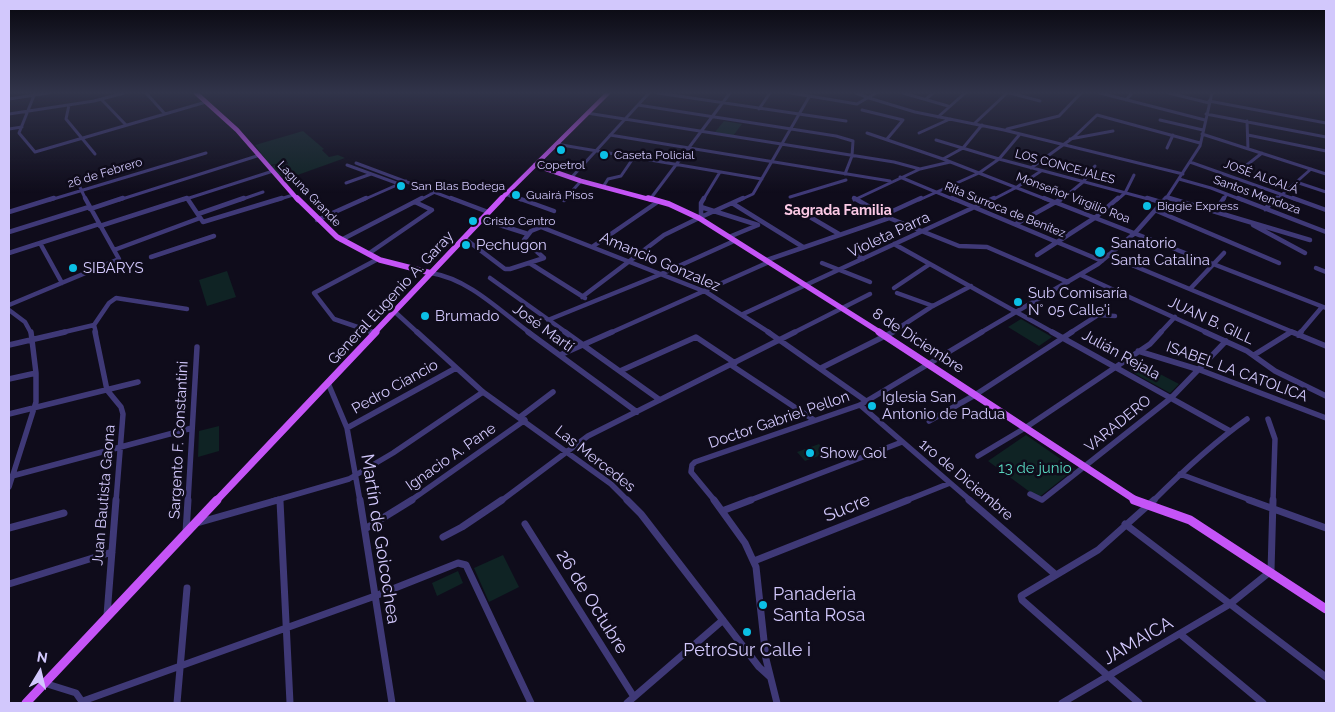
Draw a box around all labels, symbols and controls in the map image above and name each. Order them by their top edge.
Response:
marker: Copetrol [555,144,567,156]
street label: LOS CONCEJALES [1013,147,1117,187]
place label: Caseta Policial [614,148,695,162]
marker: Caseta Policial [598,149,610,161]
street label: 26 de Febrero [66,155,144,191]
street label: JOSÉ ALCALÁ [1222,157,1300,197]
street label: Laguna Grande [274,158,344,230]
place label: Copetrol [537,158,585,172]
street label: Monseñor Virgilio Roa [1014,170,1132,226]
street label: Santos Mendoza [1211,172,1303,218]
place label: San Blas Bodega [411,179,505,193]
street label: Rita Surroca de Benítez [943,179,1067,241]
marker: San Blas Bodega [395,180,407,192]
place label: Guairá Pisos [526,188,593,202]
marker: Guairá Pisos [510,189,522,201]
place label: Biggie Express [1157,199,1239,213]
marker: Biggie Express [1141,200,1153,212]
district label: Sagrada Familia [784,203,892,219]
street label: Violeta Parra [845,208,933,262]
place label: Cristo Centro [483,214,555,228]
marker: Cristo Centro [467,215,479,227]
street label: General Eugenio A. Garay [324,227,458,369]
street label: Amancio Gonzalez [597,228,723,296]
place label: Sanatorio Santa Catalina [1111,234,1210,269]
place label: Pechugon [476,236,547,254]
marker: Pechugon [460,239,472,251]
marker: Sanatorio Santa Catalina [1093,245,1107,259]
place label: SIBARYS [83,259,144,277]
marker: SIBARYS [67,262,79,274]
place label: Sub Comisaría N° 05 Calle'i [1028,284,1127,319]
street label: JUAN B. GILL [1165,293,1257,349]
marker: Sub Comisaría N° 05 Calle'i [1012,296,1024,308]
street label: José Martí [509,300,577,356]
street label: 8 de Diciembre [869,305,967,377]
place label: Brumado [435,307,499,325]
marker: Brumado [419,310,431,322]
street label: Julián Rejala [1079,326,1163,384]
street label: ISABEL LA CATOLICA [1164,338,1310,406]
street label: Pedro Ciancio [349,356,441,418]
street label: Sargento F. Constantini [166,361,192,519]
street label: Doctor Gabriel Pellon [706,387,852,453]
place label: Iglesia San Antonio de Padua [882,388,1005,423]
street label: VARADERO [1081,392,1155,456]
marker: Iglesia San Antonio de Padua [866,400,878,412]
street label: Ignacio A. Pane [402,419,500,495]
street label: Las Mercedes [551,422,639,496]
street label: Juan Bautista Gaona [89,424,119,566]
street label: 1ro de Diciembre [915,435,1017,525]
place label: Show Gol [820,444,886,462]
marker: Show Gol [804,447,816,459]
street label: Martín de Goicochea [356,452,404,626]
park label: 13 de junio [998,459,1072,477]
street label: Sucre [821,489,873,527]
street label: 26 de Octubre [551,546,633,658]
place label: Panaderia Santa Rosa [773,584,865,626]
marker: Panaderia Santa Rosa [757,599,769,611]
street label: JAMAICA [1099,612,1177,670]
marker: PetroSur Calle i [741,626,753,638]
place label: PetroSur Calle i [683,640,811,662]
north arrow [15,647,65,697]
text: N [36,648,49,666]

